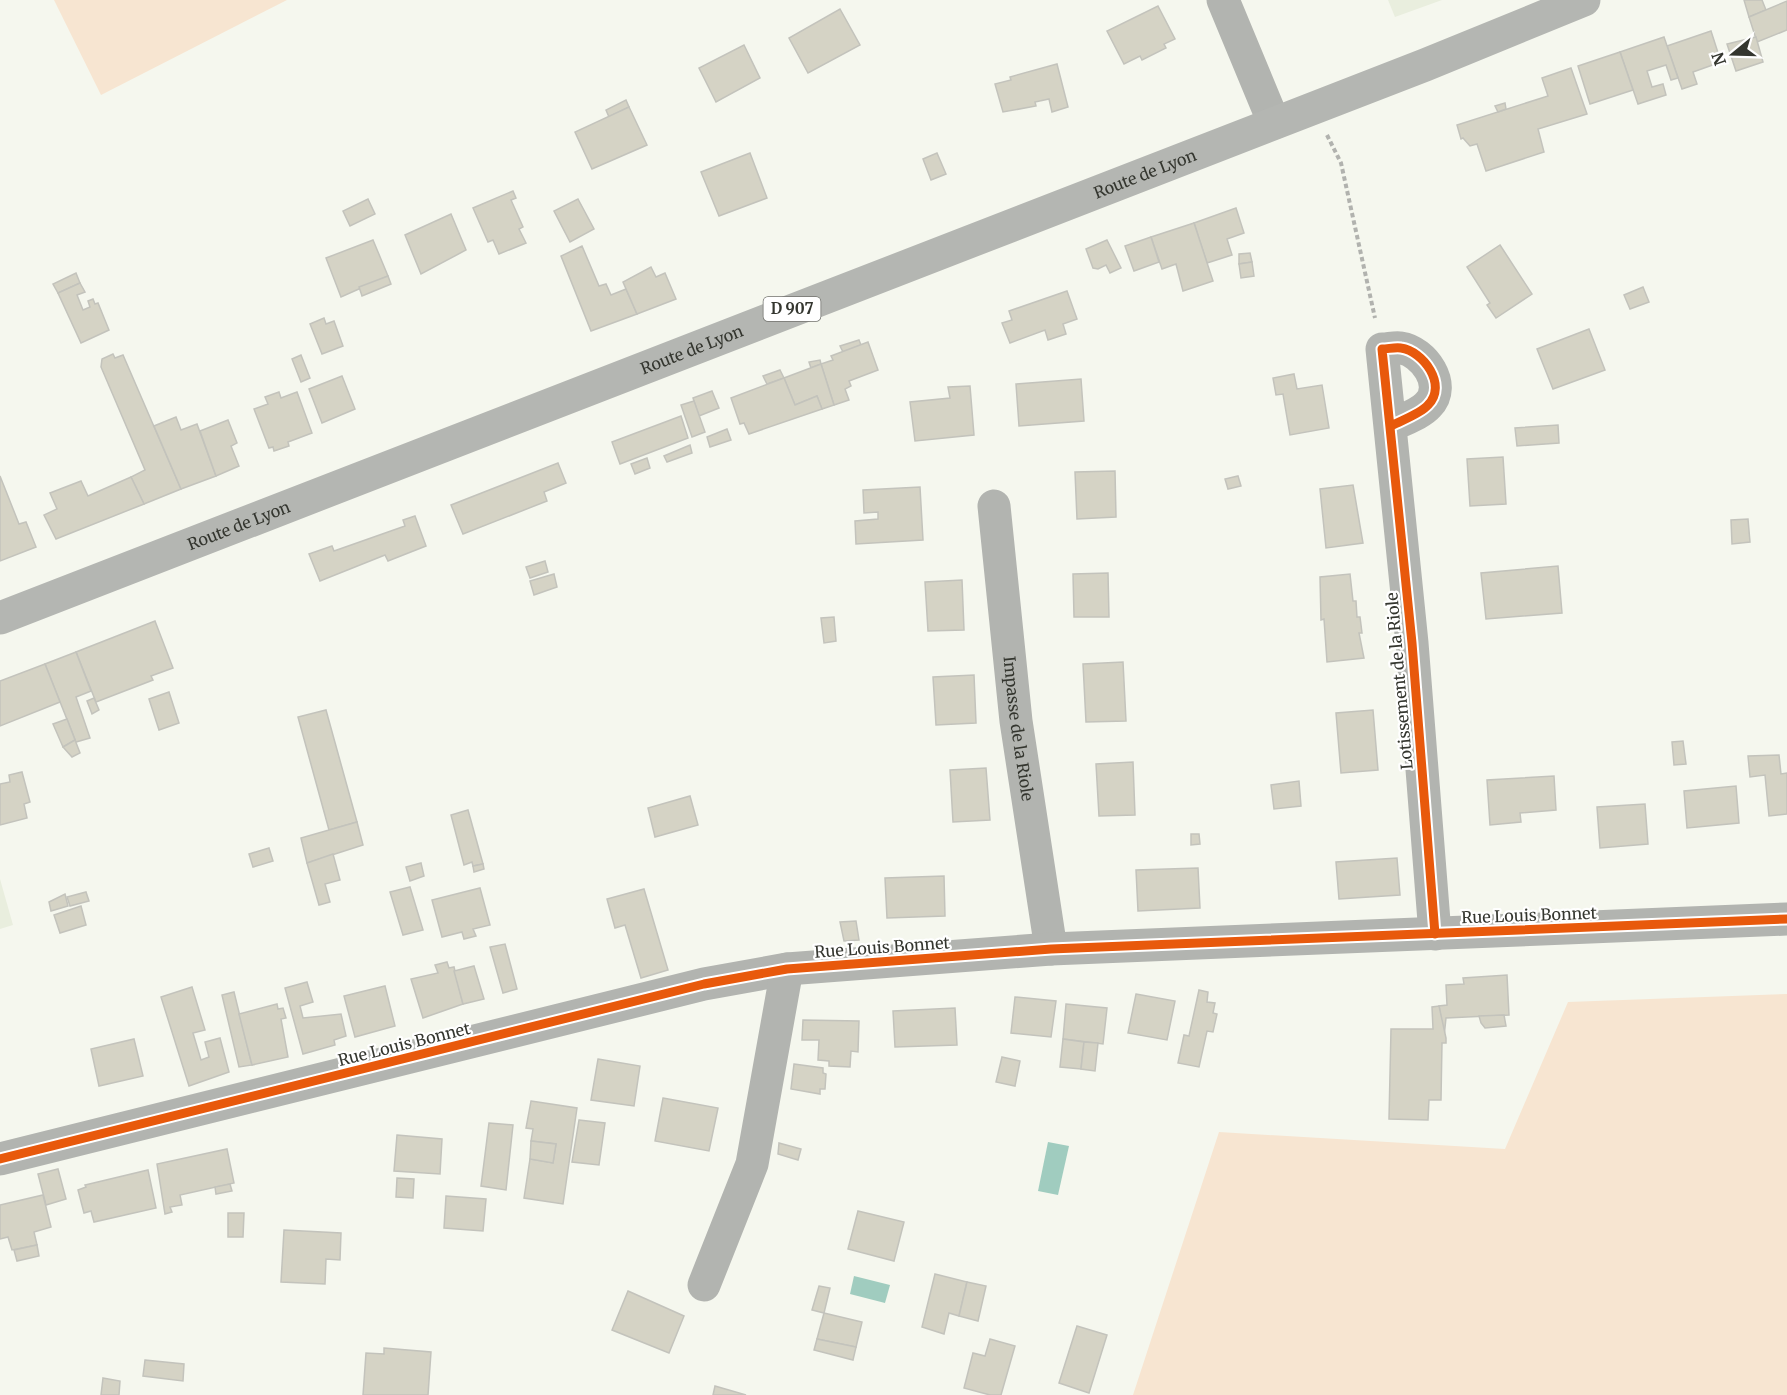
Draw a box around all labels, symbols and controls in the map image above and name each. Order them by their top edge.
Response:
north arrow [1703,24,1763,84]
text: N [1707,49,1730,68]
street label: Route de Lyon [1091,145,1199,203]
road number: D 907 [764,297,820,321]
street label: Route de Lyon [638,320,746,378]
street label: Route de Lyon [184,496,293,554]
street label: Lotissement de la Riole [1381,592,1417,770]
street label: Impasse de la Riole [999,655,1038,802]
street label: Rue Louis Bonnet [1461,903,1598,927]
street label: Rue Louis Bonnet [814,932,951,962]
street label: Rue Louis Bonnet [336,1018,473,1070]

